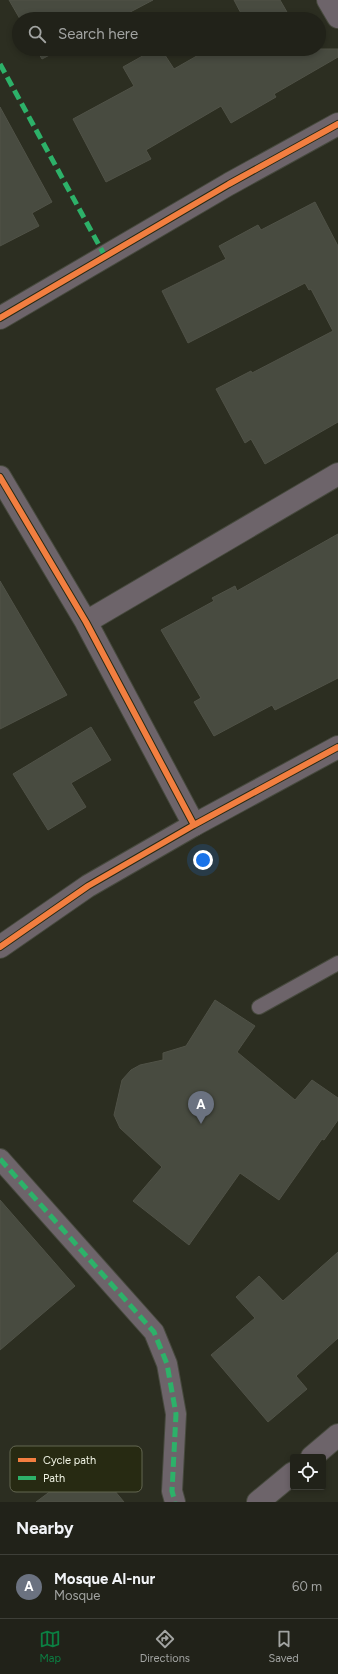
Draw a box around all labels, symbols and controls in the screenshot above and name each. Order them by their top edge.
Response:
search box [12,12,326,56]
icon: search [26,23,48,45]
text: Search here [58,25,138,43]
your location [193,850,213,870]
pin: A [188,1091,214,1124]
legend [10,1446,142,1492]
text: Cycle path [43,1454,96,1467]
map controls [290,1454,326,1490]
button: locate [290,1454,326,1490]
text: Path [43,1472,65,1485]
text: Nearby [16,1518,74,1538]
text: Mosque Al-nur [54,1570,155,1588]
text: A [24,1579,34,1594]
text: 60 m [292,1579,322,1594]
text: Mosque [54,1588,100,1603]
tab: Map [39,1628,61,1665]
tab: Directions [140,1628,190,1665]
tab: Saved [268,1628,299,1665]

